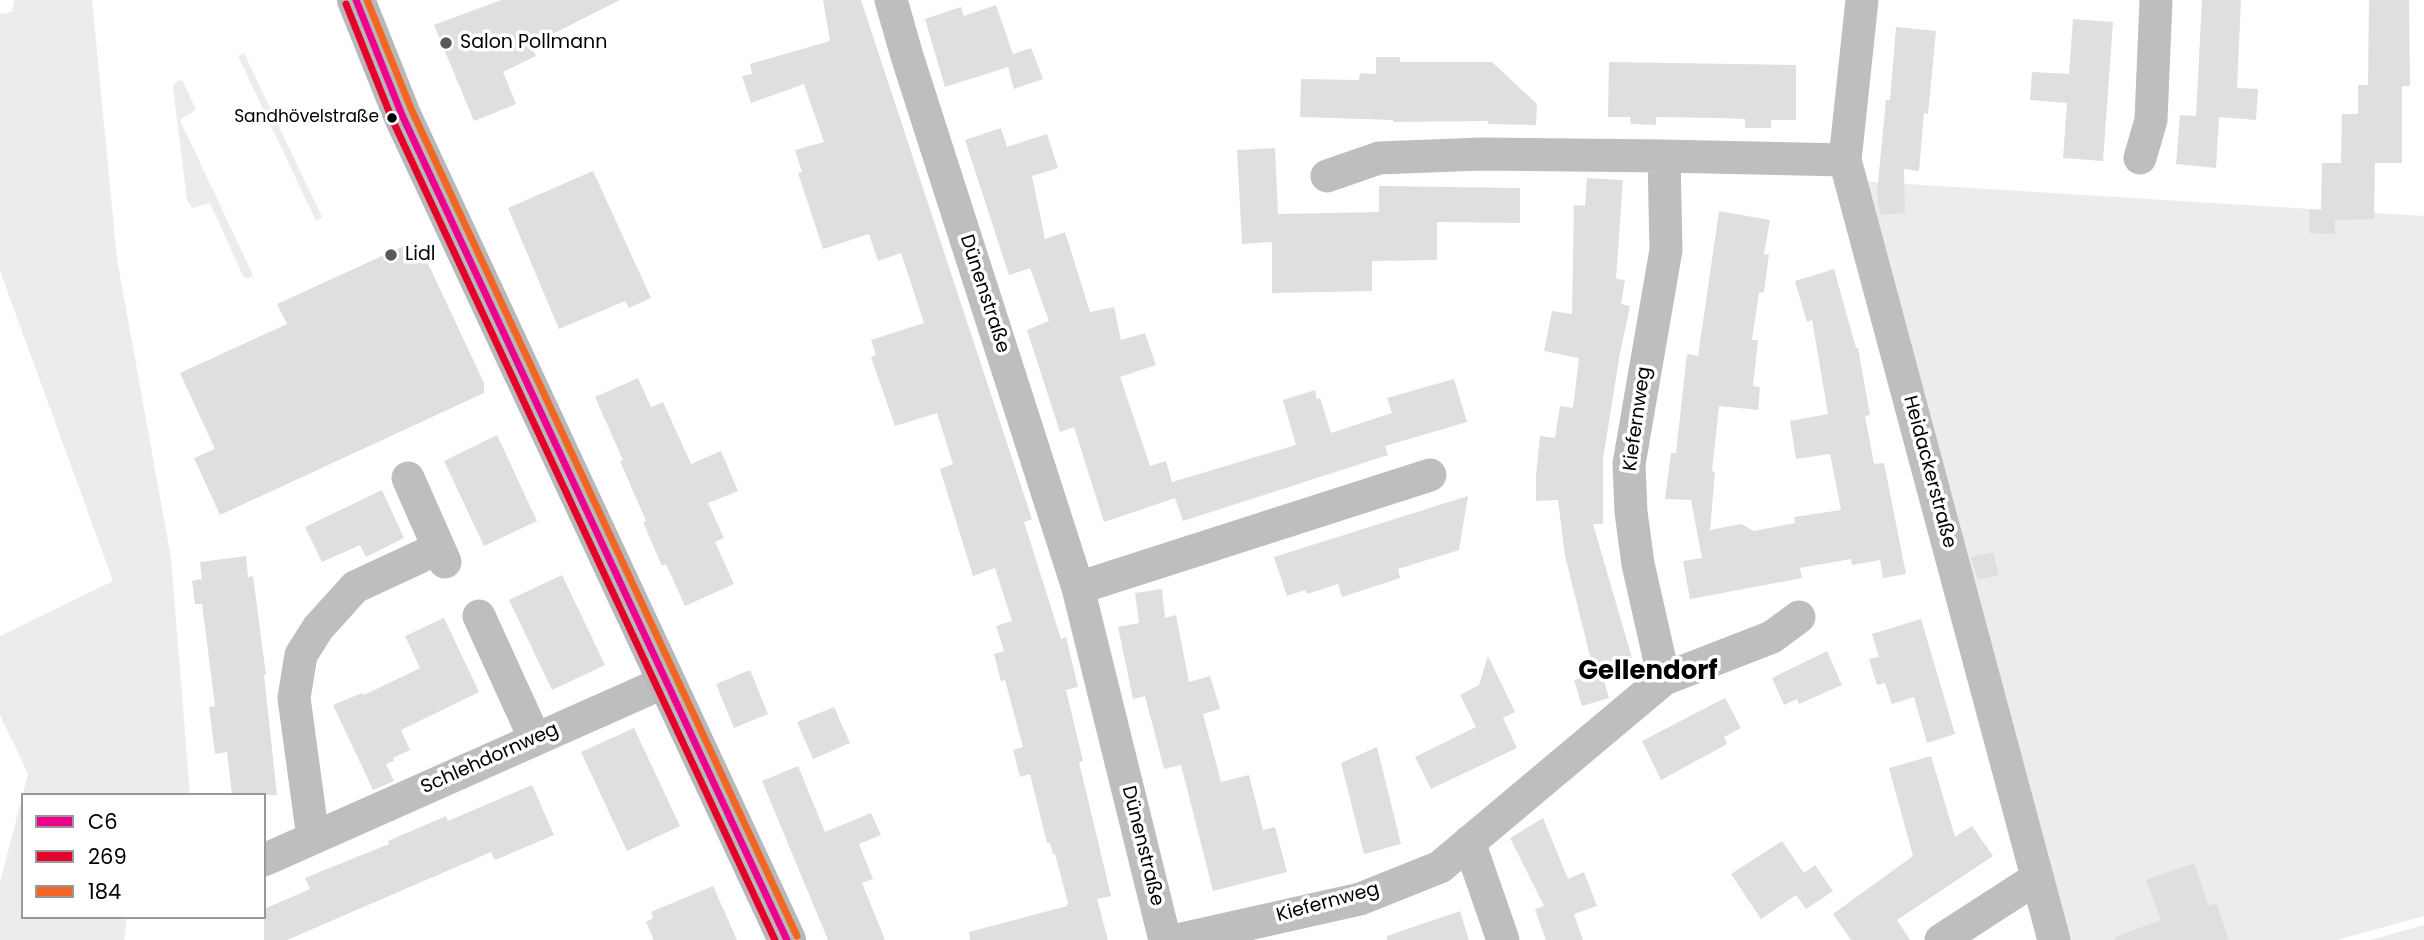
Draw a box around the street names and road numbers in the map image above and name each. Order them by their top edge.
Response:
street label: Dünenstraße [954,232,1014,356]
street label: Kiefernweg [1619,365,1657,473]
street label: Heidackerstraße [1898,393,1960,551]
street label: Schlehdornweg [418,719,562,799]
street label: Dünenstraße [1116,783,1168,909]
street label: Kiefernweg [1274,878,1382,928]

